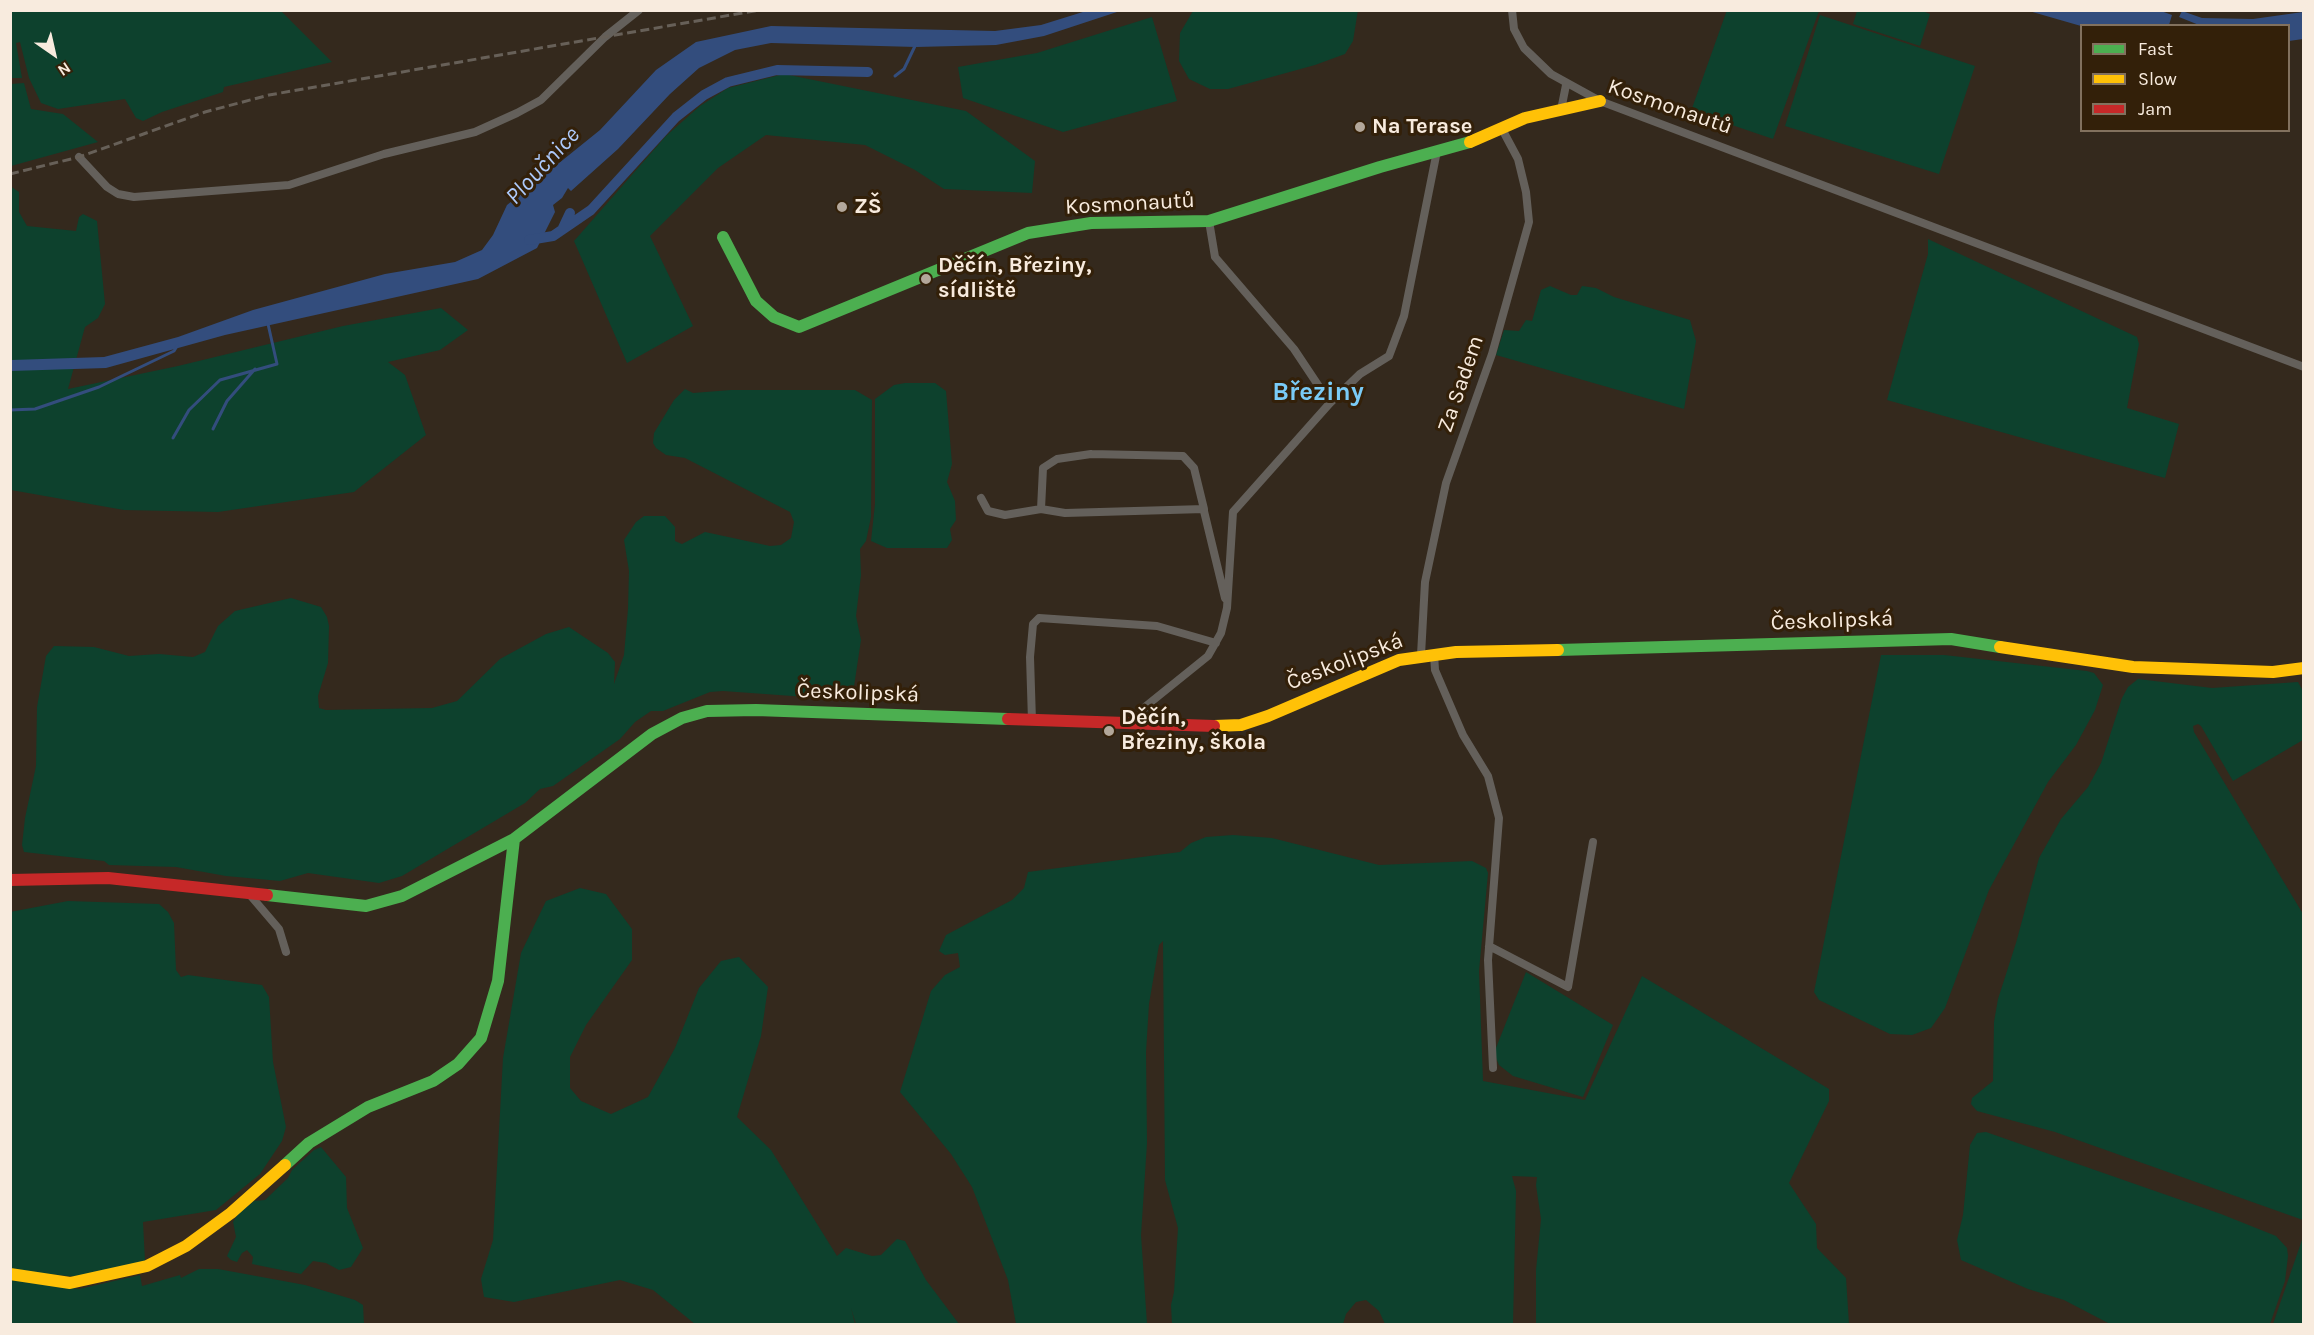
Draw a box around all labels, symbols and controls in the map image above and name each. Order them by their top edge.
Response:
north arrow [24,24,84,84]
legend [2080,24,2290,132]
text: Fast [2138,38,2173,60]
text: N [54,58,74,80]
text: Slow [2138,68,2177,90]
street label: Kosmonautů [1604,73,1736,141]
text: Jam [2138,98,2172,120]
place label: Na Terase [1372,114,1473,140]
marker: Na Terase [1353,120,1367,134]
water label: Ploučnice [500,121,586,211]
street label: Kosmonautů [1064,187,1196,221]
place label: ZŠ [854,194,882,220]
marker: ZŠ [835,200,849,214]
place label: Děčín, Březiny, sídliště [938,253,1091,304]
marker: Děčín, Březiny, sídliště [919,272,933,286]
street label: Za Sadem [1432,332,1490,436]
district label: Březiny [1272,377,1364,409]
street label: Českolipská [1770,606,1894,636]
street label: Českolipská [1283,628,1407,696]
street label: Českolipská [796,678,920,708]
place label: Děčín, Březiny, škola [1121,705,1266,756]
marker: Děčín, Březiny, škola [1102,724,1116,738]

